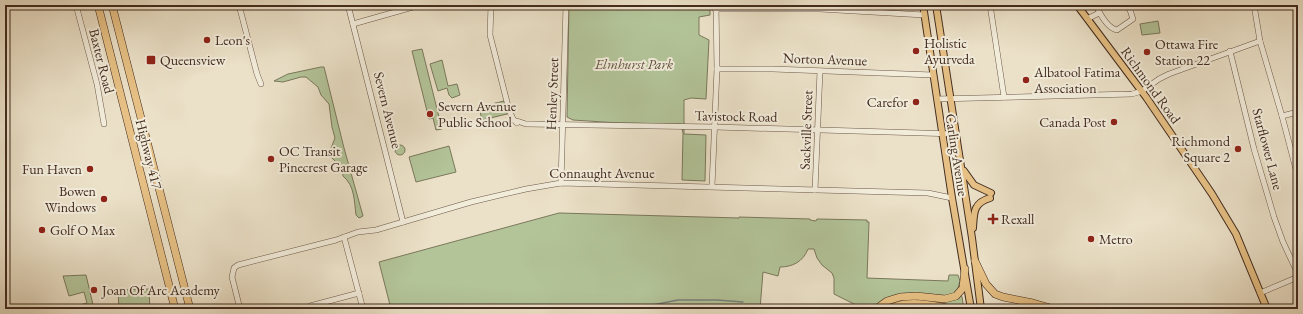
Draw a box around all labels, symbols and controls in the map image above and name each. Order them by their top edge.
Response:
street label: Baxter Road [85,27,119,96]
place label: Leon's [215,31,251,49]
place label: Holistic Ayurveda [923,34,975,68]
marker: Leon's [202,35,212,45]
place label: Ottawa Fire Station 22 [1155,35,1219,69]
street label: Richmond Road [1117,43,1185,128]
marker: Holistic Ayurveda [911,46,921,56]
marker: Ottawa Fire Station 22 [1142,47,1152,57]
street label: Norton Avenue [783,49,868,69]
place label: Queensview [160,51,226,69]
marker: Queensview [145,54,157,66]
park label: Elmhurst Park [594,55,674,73]
street label: Henley Street [542,57,562,131]
place label: Albatool Fatima Association [1033,63,1121,97]
street label: Severn Avenue [370,70,406,151]
marker: Albatool Fatima Association [1021,75,1031,85]
street label: Sackville Street [796,89,816,170]
place label: Carefor [867,93,908,111]
place label: Severn Avenue Public School [438,97,517,131]
marker: Carefor [911,97,921,107]
street label: Tavistock Road [694,106,779,126]
street label: Starflower Lane [1248,106,1288,192]
marker: Severn Avenue Public School [425,109,435,119]
street label: Carling Avenue [942,112,973,198]
place label: Canada Post [1039,113,1107,131]
street label: Highway 417 [132,117,166,191]
marker: Canada Post [1109,117,1119,127]
place label: Richmond Square 2 [1171,132,1231,166]
place label: OC Transit Pinecrest Garage [279,142,368,176]
marker: Richmond Square 2 [1233,144,1243,154]
marker: OC Transit Pinecrest Garage [266,154,276,164]
place label: Fun Haven [22,160,83,178]
marker: Fun Haven [85,164,95,174]
street label: Connaught Avenue [549,164,655,182]
place label: Bowen Windows [45,182,97,216]
marker: Bowen Windows [99,194,109,204]
place label: Rexall [1001,210,1035,228]
marker: Rexall [988,214,998,224]
place label: Golf O Max [50,221,115,239]
marker: Golf O Max [37,225,47,235]
place label: Metro [1099,230,1133,248]
marker: Metro [1086,234,1096,244]
place label: Joan Of Arc Academy [101,281,221,299]
marker: Joan Of Arc Academy [89,285,99,295]

